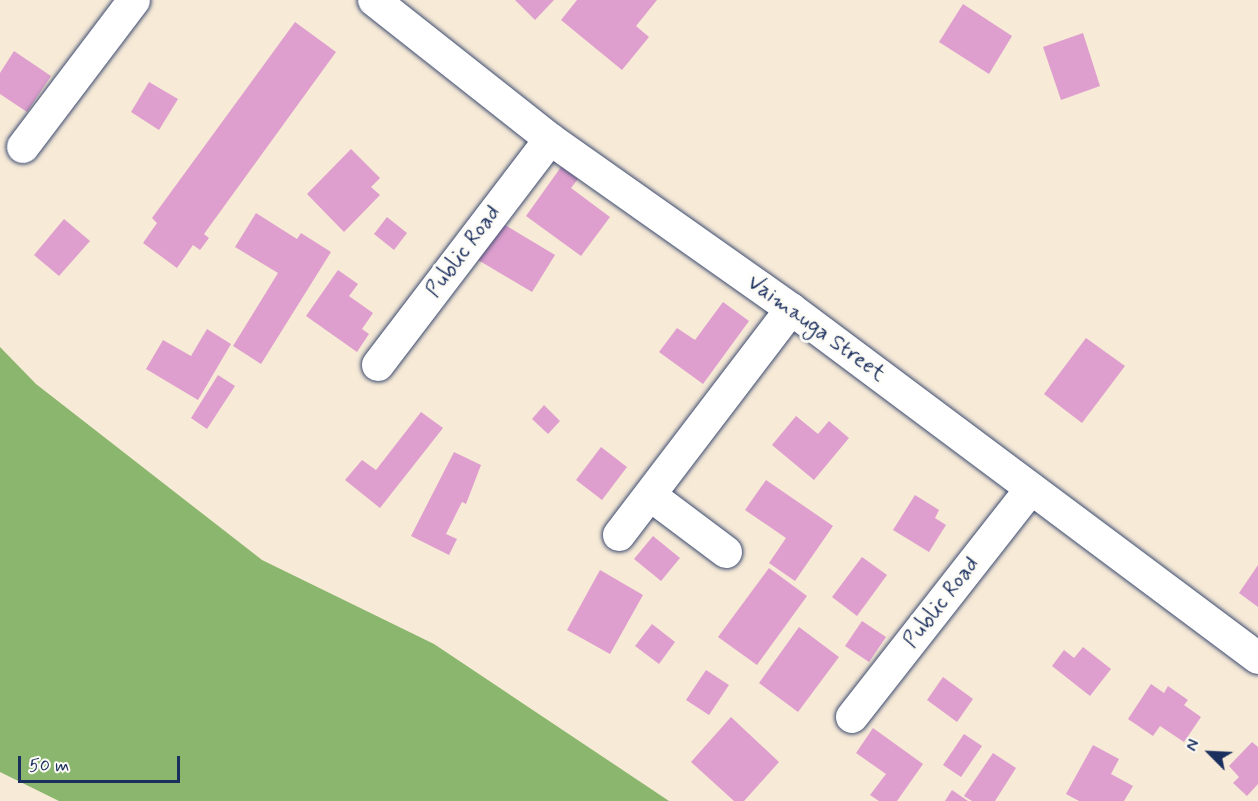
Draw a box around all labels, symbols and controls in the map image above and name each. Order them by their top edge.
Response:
street label: Public Road [421,201,507,303]
street label: Vaimauga Street [742,270,890,388]
street label: Public Road [898,552,986,654]
north arrow [1180,723,1240,783]
text: N [1181,736,1205,755]
scale bar [21,744,183,782]
text: 50 m [29,754,69,778]

